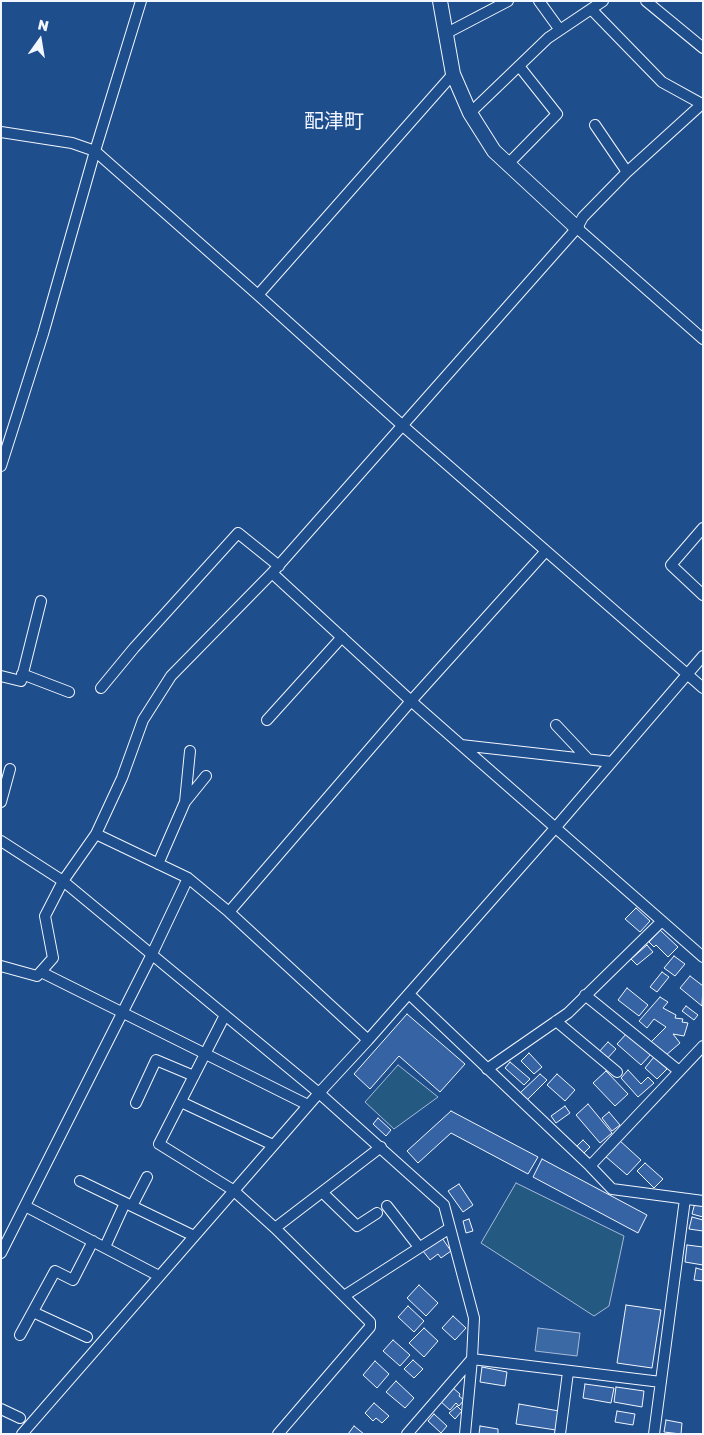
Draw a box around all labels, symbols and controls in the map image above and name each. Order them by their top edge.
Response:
north arrow [15,15,65,65]
text: N [36,15,51,34]
district label: 配津町 [304,110,364,134]

